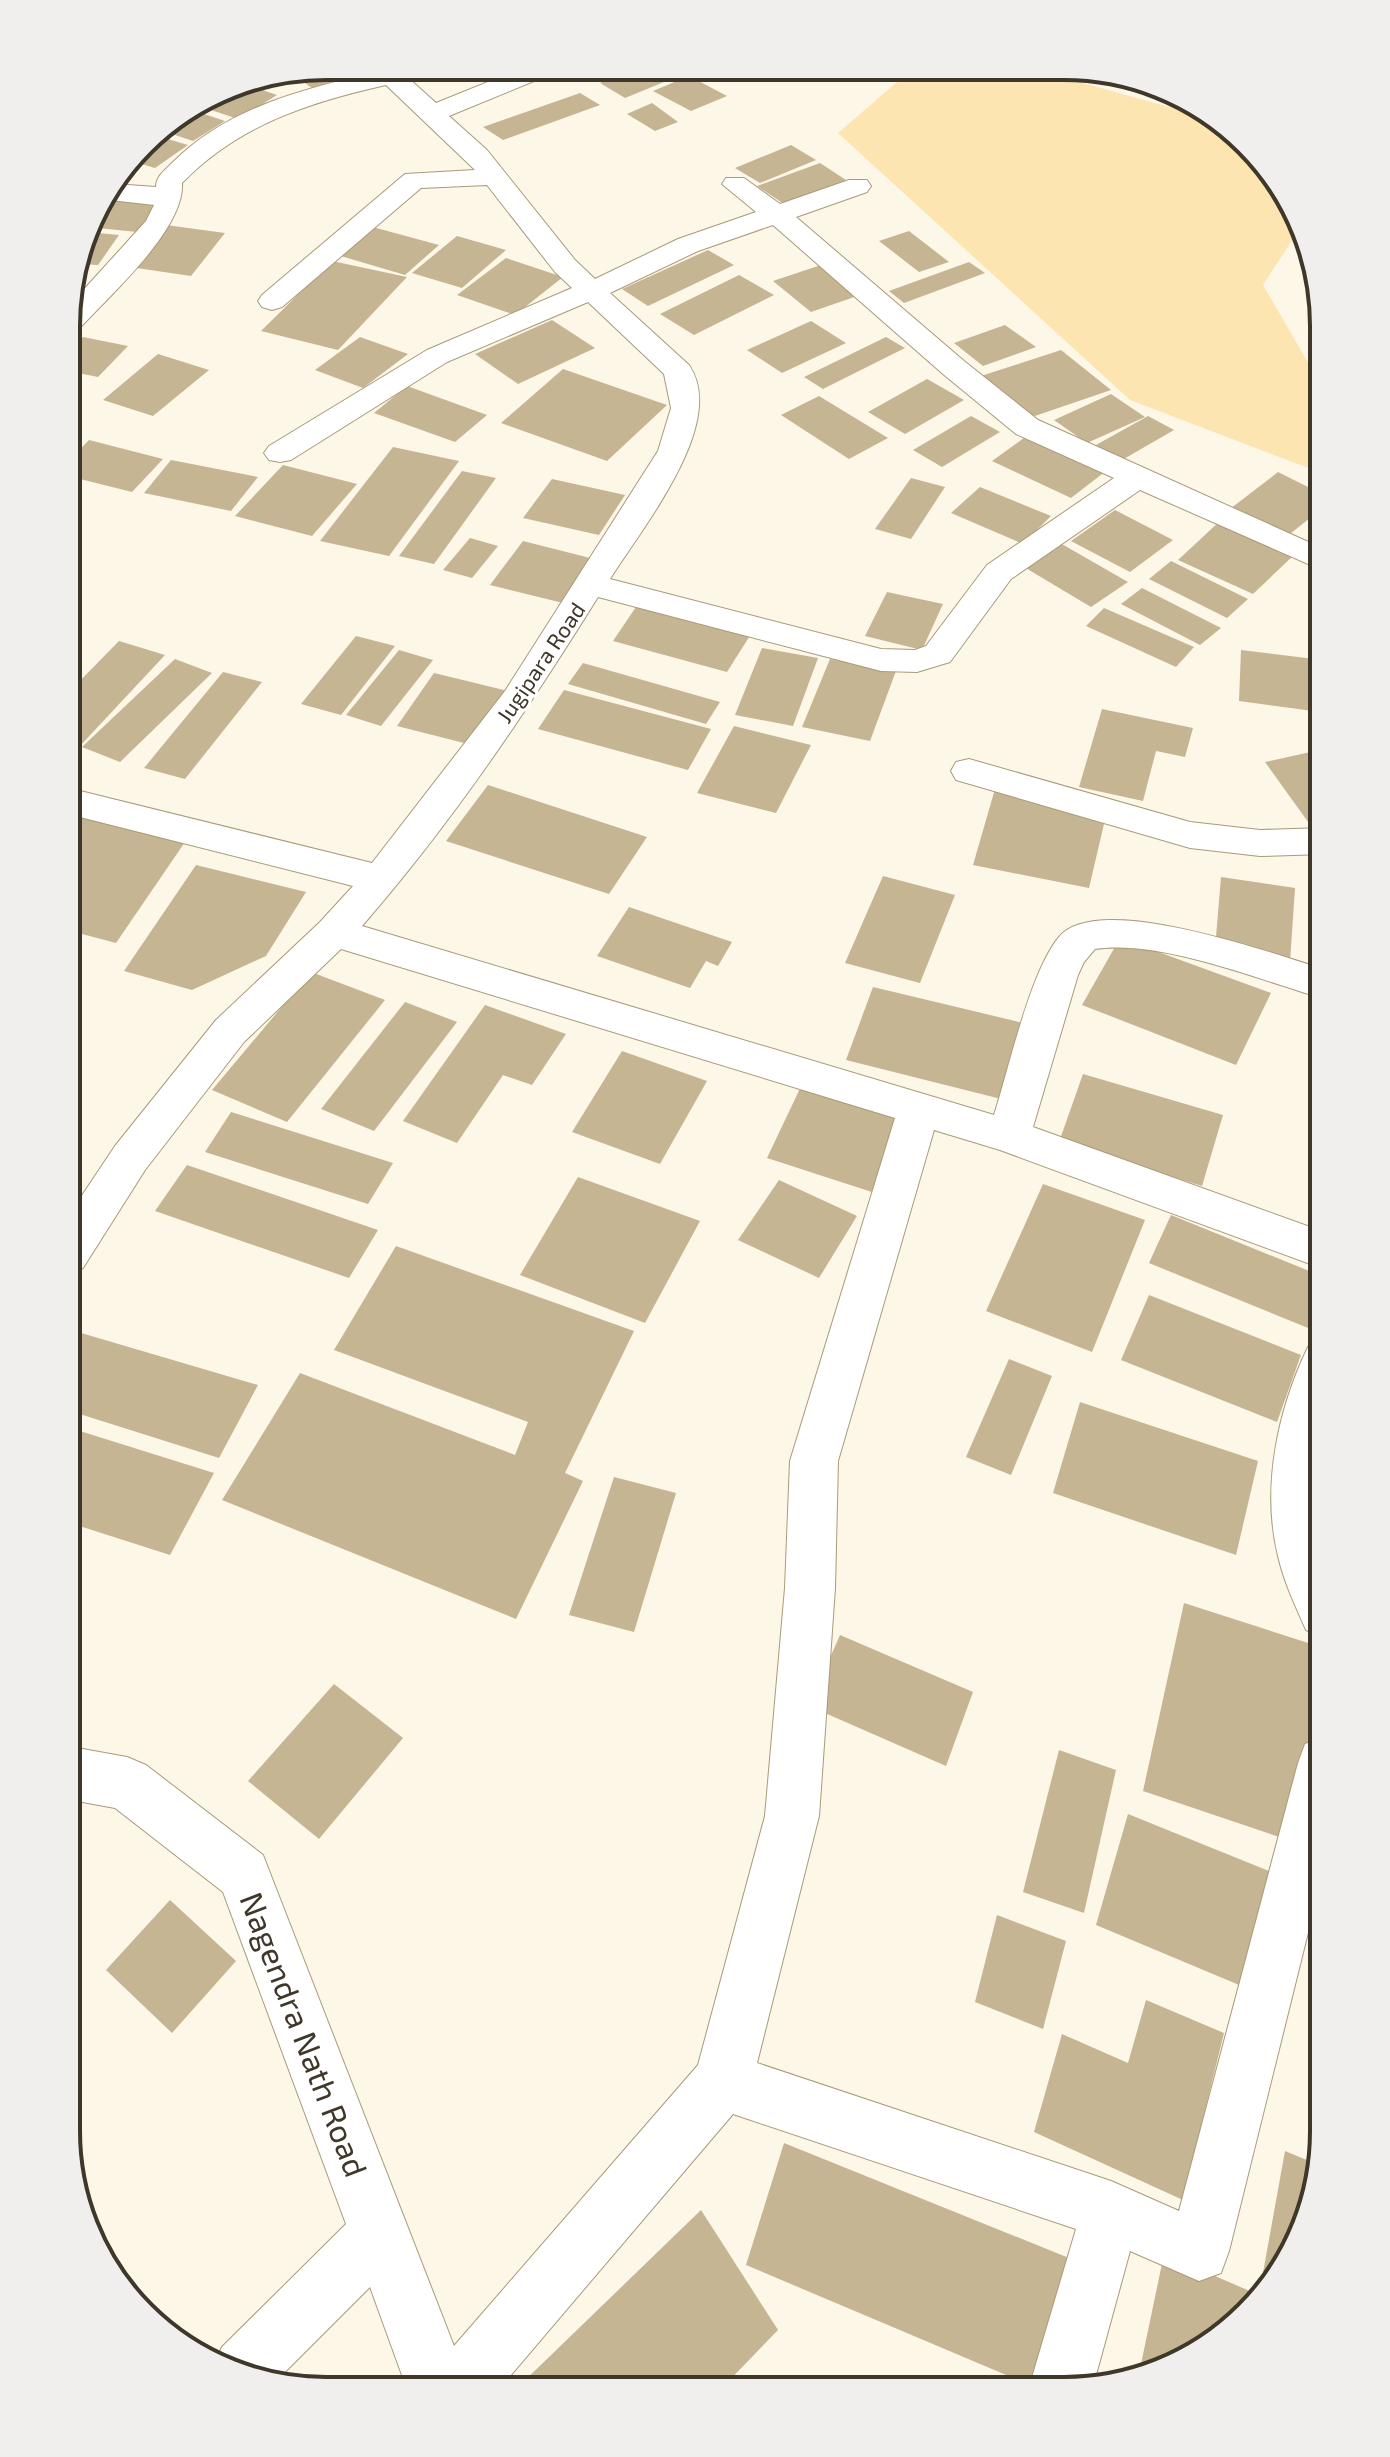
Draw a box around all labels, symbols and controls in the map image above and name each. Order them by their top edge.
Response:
street label: Jugipara Road [490,597,590,727]
street label: Nagendra Nath Road [233,1887,377,2181]

